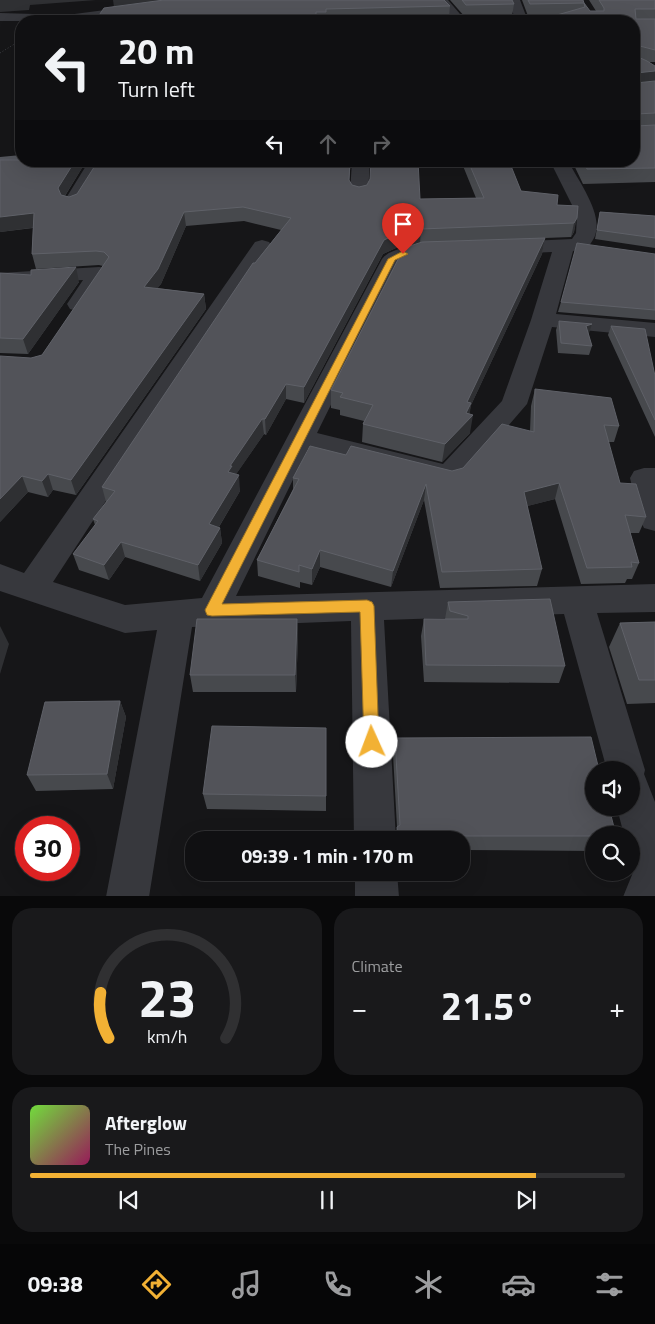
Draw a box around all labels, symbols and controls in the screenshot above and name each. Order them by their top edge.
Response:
text: 20 m [118,24,194,78]
icon: left [35,35,100,100]
text: Turn left [118,72,195,106]
icon: left [261,130,289,158]
icon: ahead [314,130,342,158]
icon: right [367,130,395,158]
pin [382,203,424,254]
icon: arrive [389,210,417,238]
position arrow [345,715,397,767]
map controls [585,761,640,881]
button: sound [585,761,640,816]
speed limit sign: 30 [15,816,80,881]
button: search [585,826,640,881]
text: 09:39 · 1 min · 170 m [241,841,414,870]
text: Climate [352,954,403,978]
text: 23 [138,958,196,1037]
text: 21.5° [441,977,536,1035]
text: − [352,986,367,1029]
text: + [609,986,625,1029]
text: km/h [147,1023,187,1050]
text: Afterglow [105,1108,187,1137]
text: The Pines [105,1137,171,1161]
icon: previous [115,1186,143,1214]
icon: pause [313,1186,341,1214]
icon: next [512,1186,540,1214]
text: 09:38 [28,1267,83,1301]
icon: directions [139,1267,174,1302]
icon: music [229,1267,264,1302]
icon: phone [320,1267,355,1302]
icon: climate [411,1267,446,1302]
icon: car [501,1267,536,1302]
icon: filters [592,1267,627,1302]

